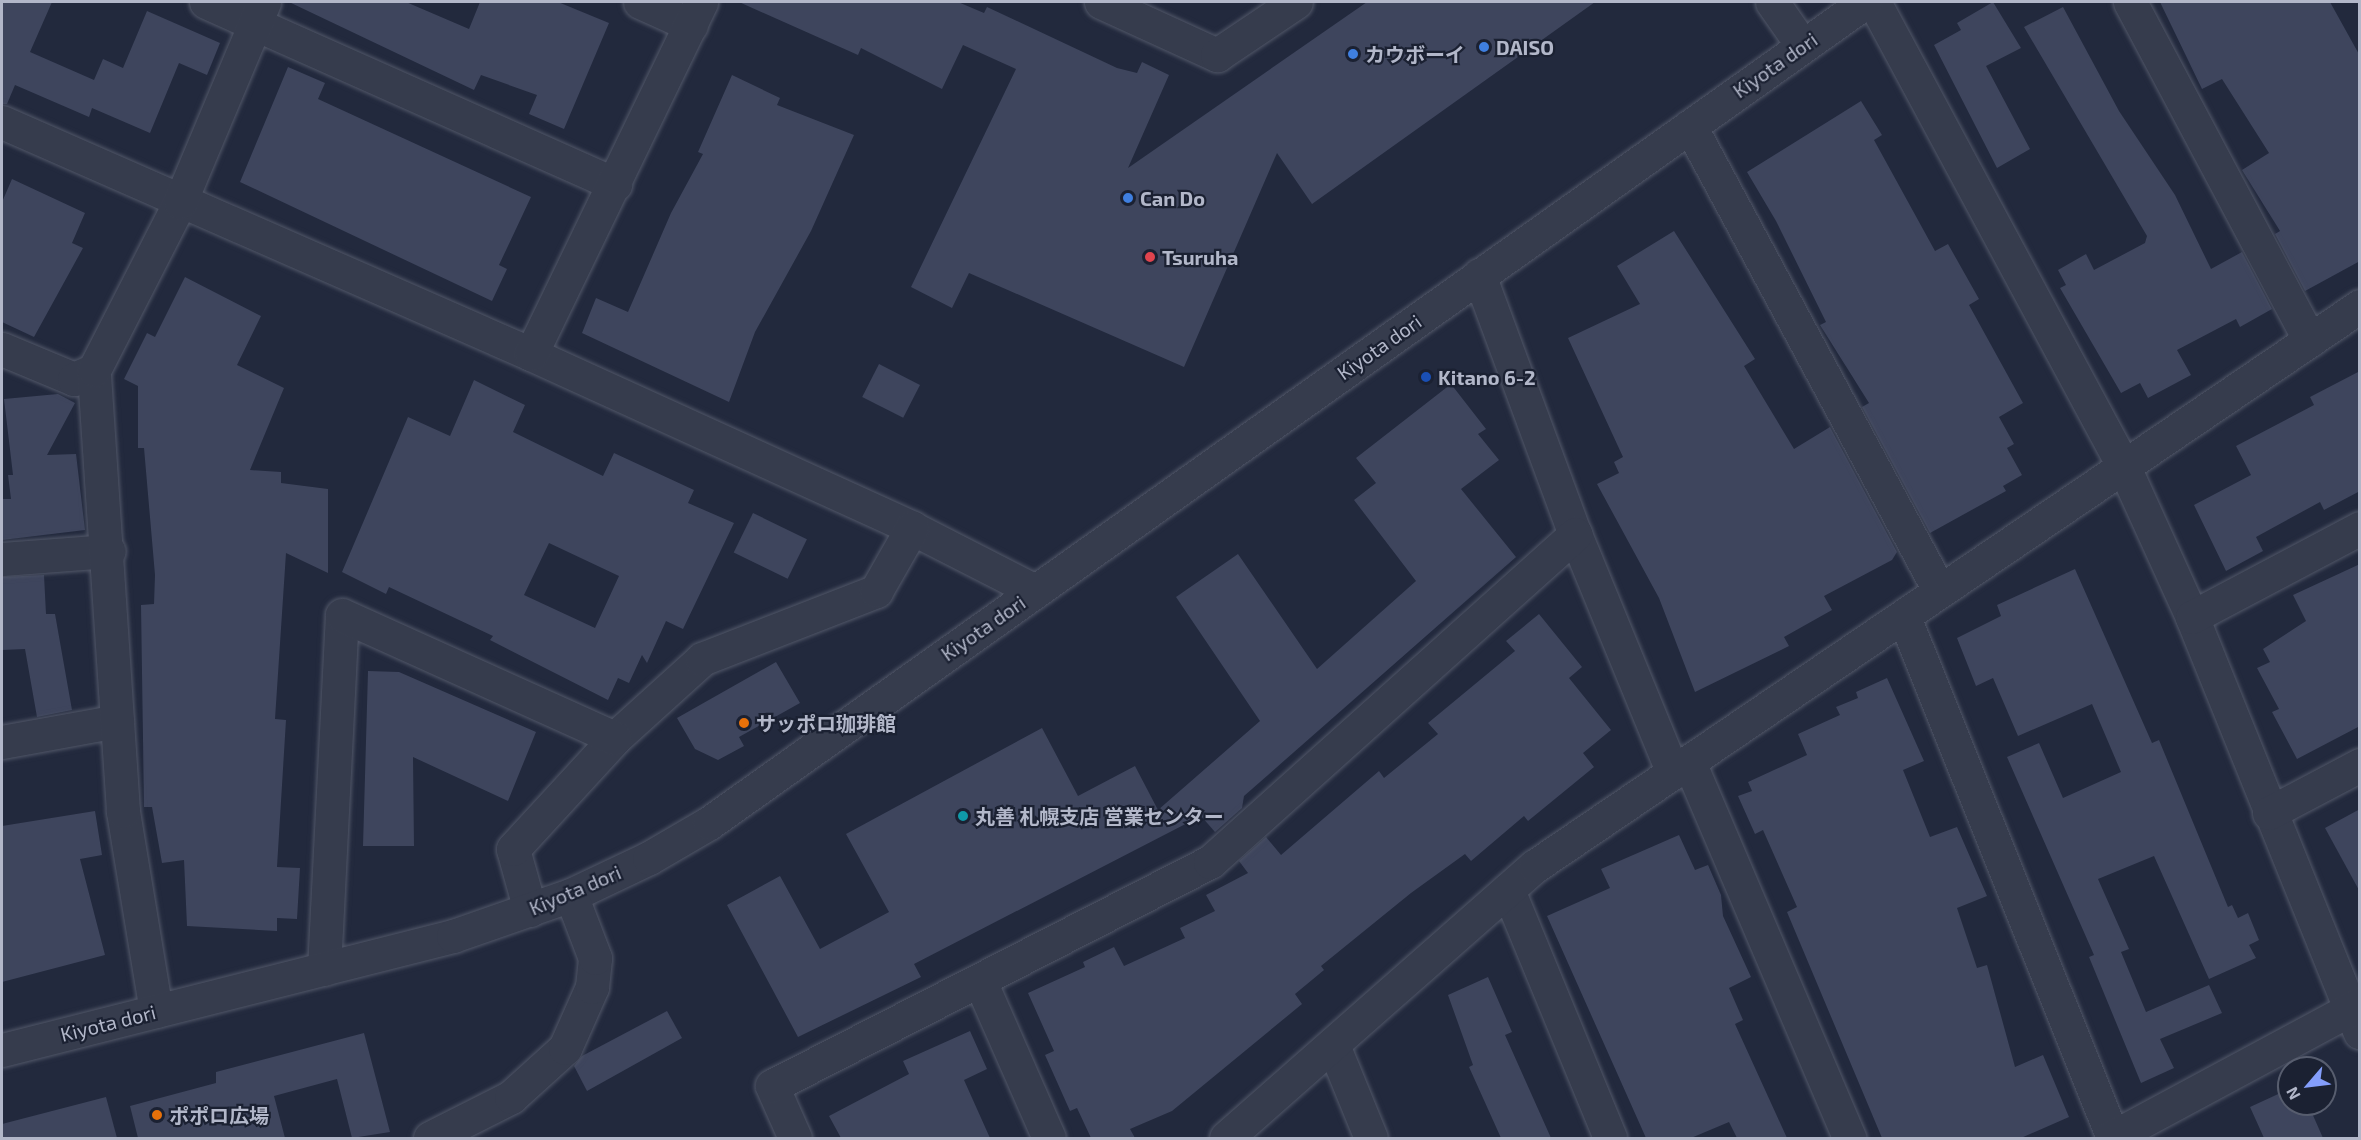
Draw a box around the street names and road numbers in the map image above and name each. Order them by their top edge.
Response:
street label: Kiyota dori [1728,27,1822,103]
street label: Kiyota dori [1332,309,1426,385]
street label: Kiyota dori [936,590,1030,666]
street label: Kiyota dori [525,860,625,920]
street label: Kiyota dori [58,1000,158,1046]

